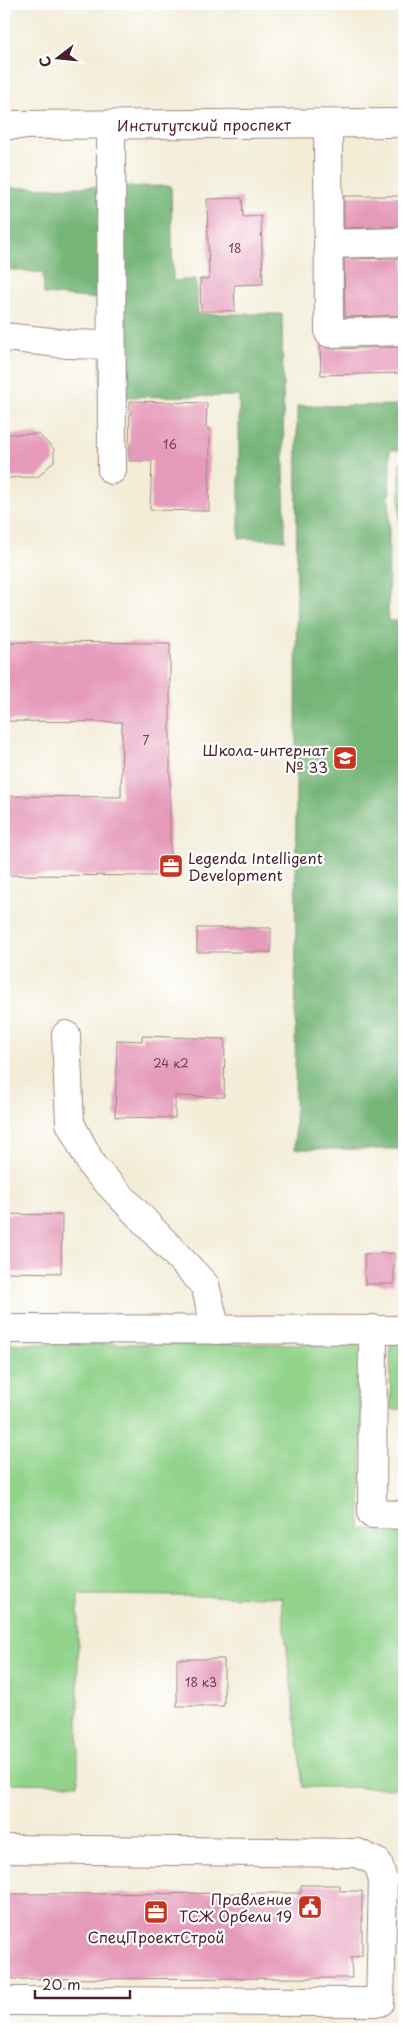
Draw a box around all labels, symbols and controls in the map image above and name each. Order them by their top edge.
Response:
north arrow [32,32,82,82]
text: С [33,54,57,70]
street label: Институтский проспект [117,112,292,136]
house number: 18 [229,239,241,257]
house number: 16 [163,435,177,453]
house number: 7 [143,731,150,749]
place label: Школа-интернат № 33 [202,738,329,778]
school or university icon: Школа-интернат № 33 [332,745,358,771]
place label: Legenda Intelligent Development [188,846,323,886]
office icon: Legenda Intelligent Development [158,853,184,879]
house number: 24 к2 [153,1054,189,1072]
house number: 18 к3 [185,1673,217,1691]
place label: Правление ТСЖ Орбели 19 [179,1887,292,1927]
public building icon: Правление ТСЖ Орбели 19 [297,1894,323,1920]
office icon: СпецПроектСтрой [143,1899,169,1925]
place label: СпецПроектСтрой [88,1925,224,1948]
scale bar [35,1968,130,2000]
text: 20 m [42,1972,81,1995]

